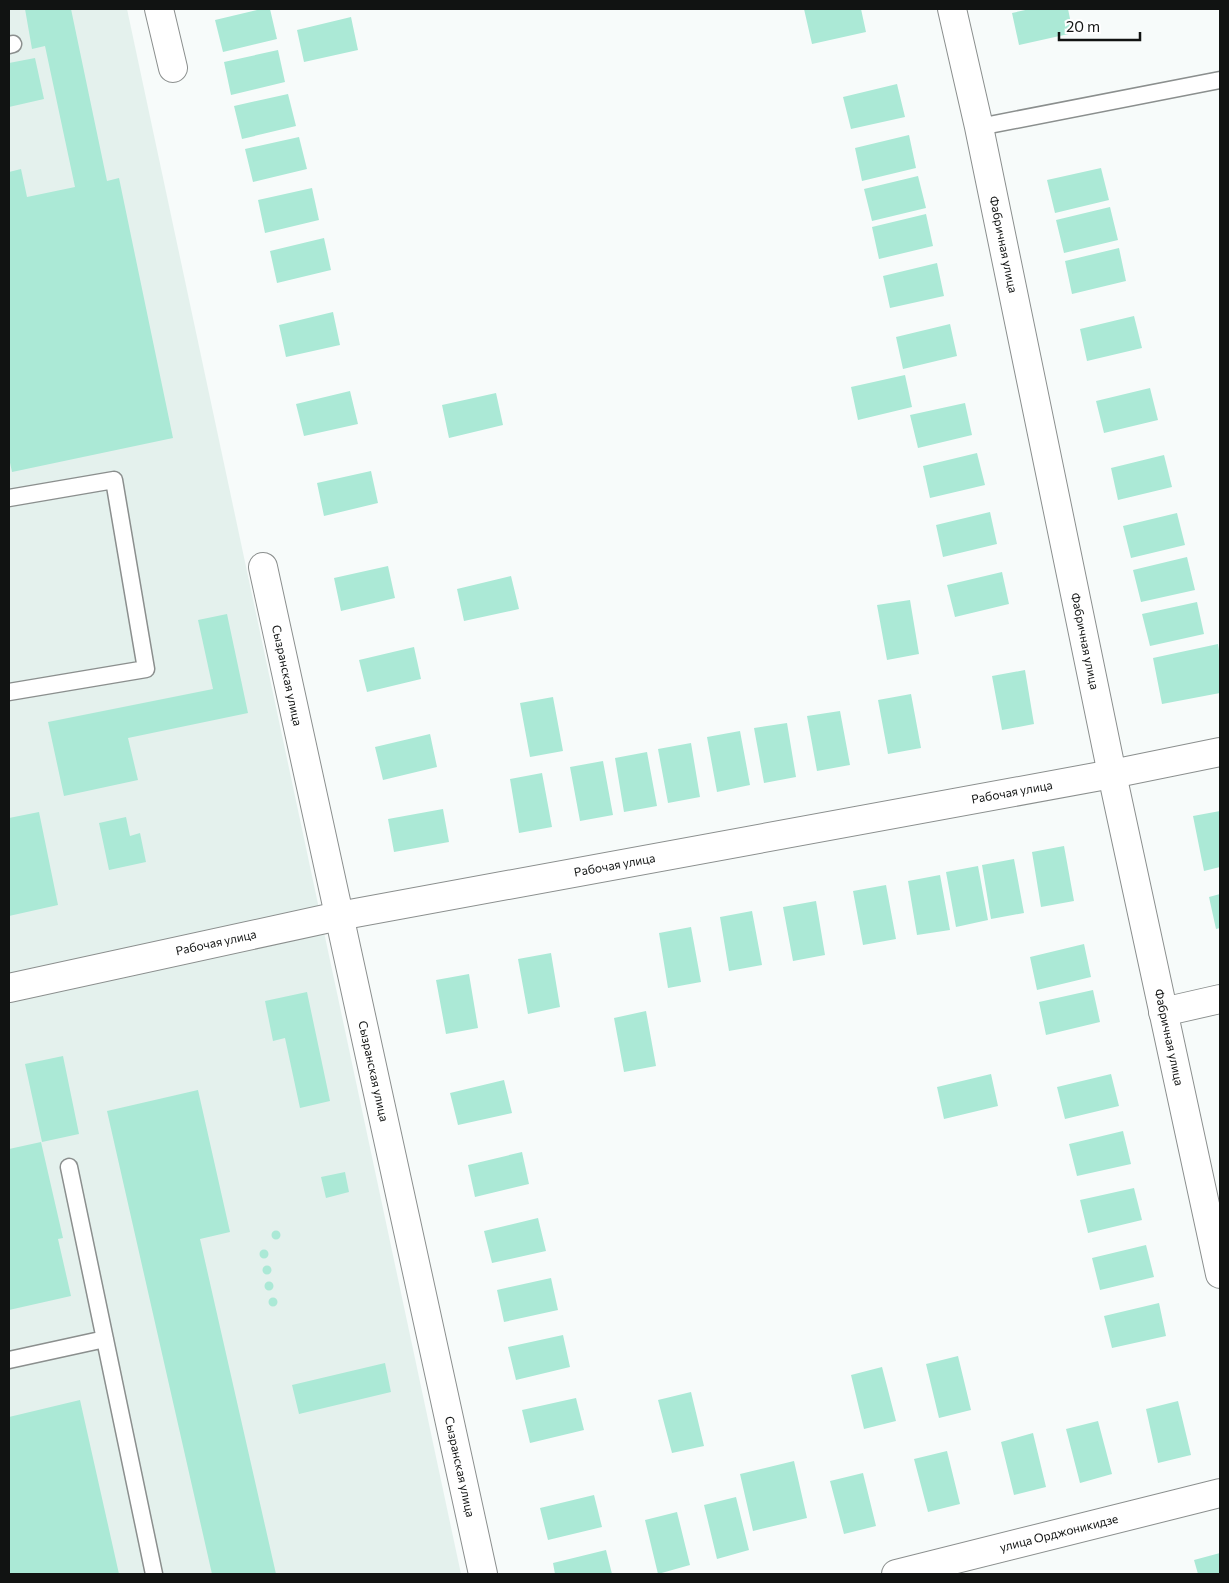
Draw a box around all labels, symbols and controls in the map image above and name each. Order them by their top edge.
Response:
scale bar [1059,10,1140,42]
text: 20 m [1066,17,1100,35]
street label: Фабричная улица [987,195,1021,294]
street label: Фабричная улица [1069,591,1102,691]
street label: Сызранская улица [270,623,305,727]
street label: Рабочая улица [970,777,1054,806]
street label: Рабочая улица [573,850,656,879]
street label: Рабочая улица [174,926,258,957]
street label: Фабричная улица [1153,987,1187,1087]
street label: Сызранская улица [356,1019,392,1123]
street label: Сызранская улица [443,1415,478,1518]
street label: улица Орджоникидзе [998,1511,1119,1554]

